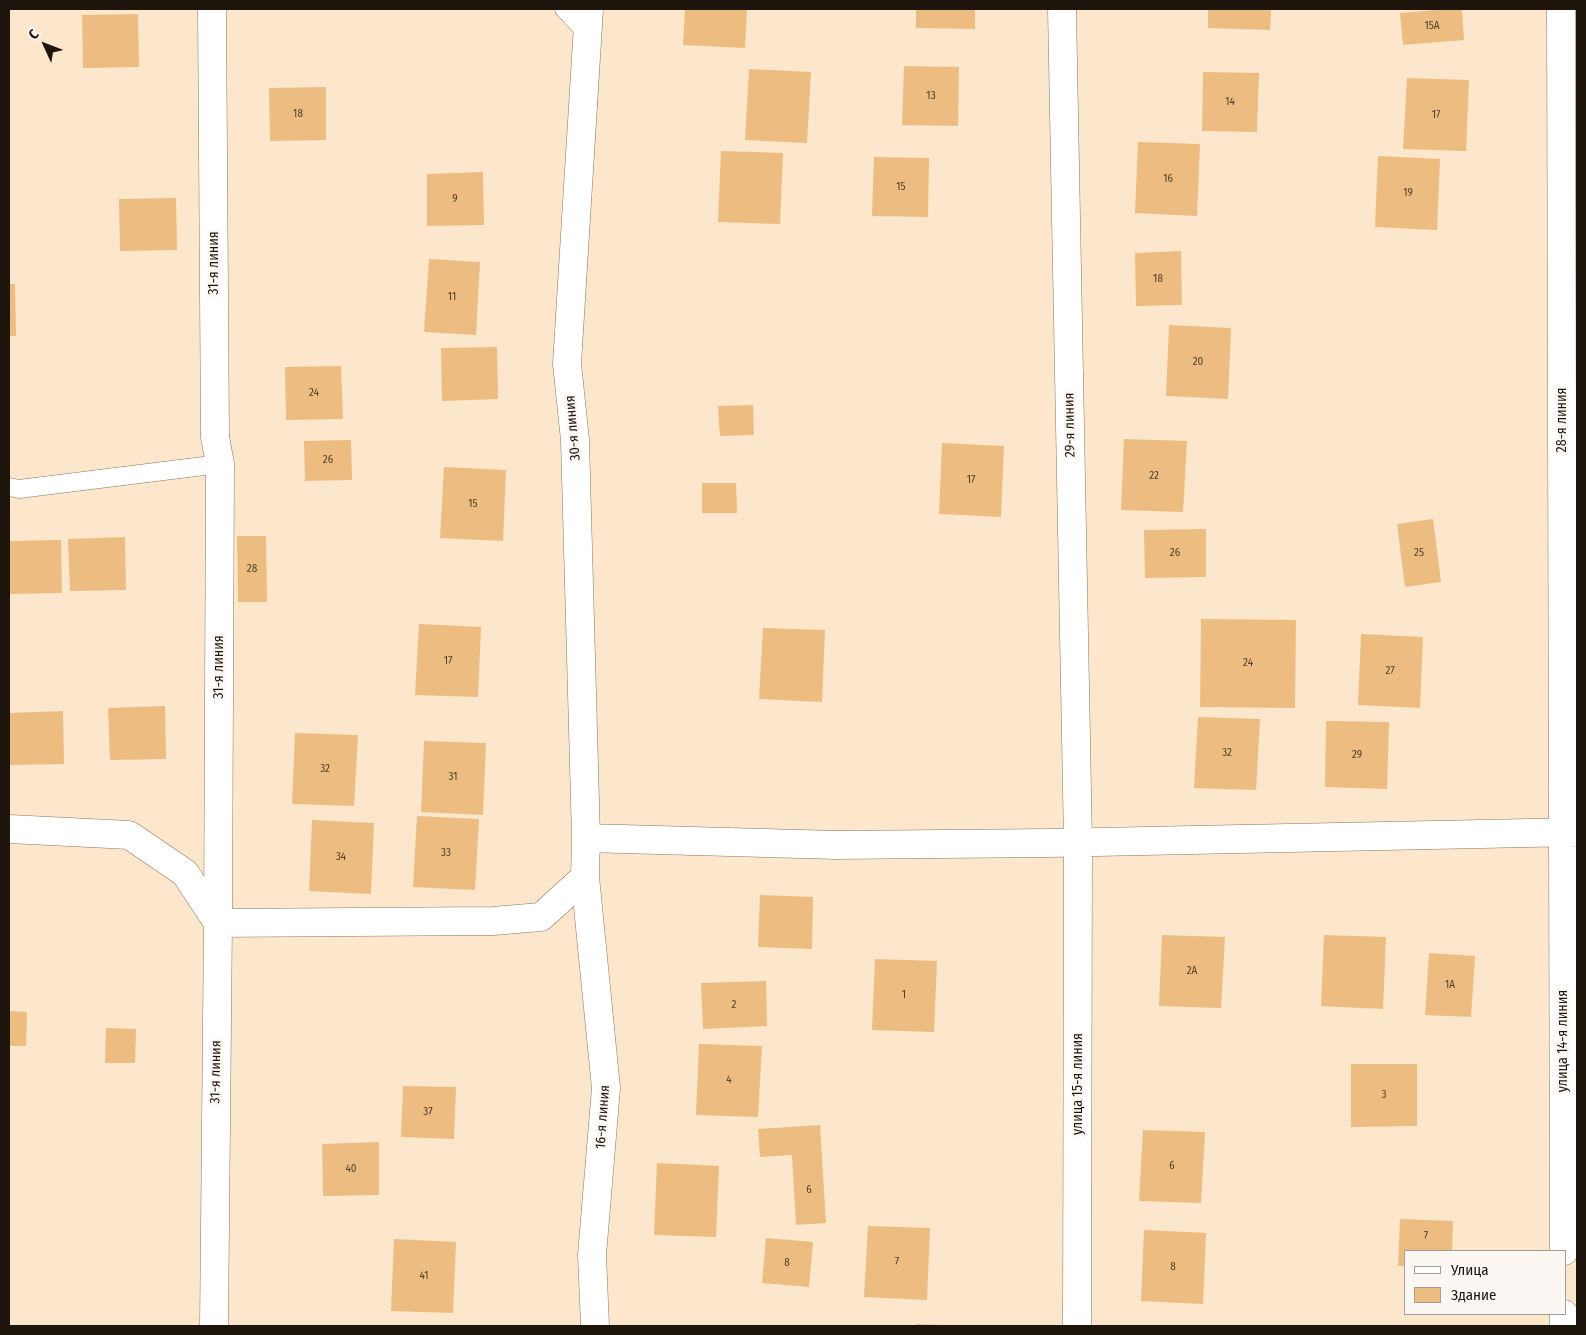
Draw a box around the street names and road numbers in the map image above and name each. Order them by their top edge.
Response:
street label: 31-я линия [206,231,222,295]
street label: 28-я линия [1554,387,1570,453]
street label: 29-я линия [1061,392,1079,458]
street label: 30-я линия [562,395,584,461]
street label: 31-я линия [211,635,227,699]
street label: улица 14-я линия [1555,990,1571,1092]
street label: улица 15-я линия [1070,1033,1086,1135]
street label: 31-я линия [207,1040,225,1104]
street label: 16-я линия [592,1084,614,1150]

